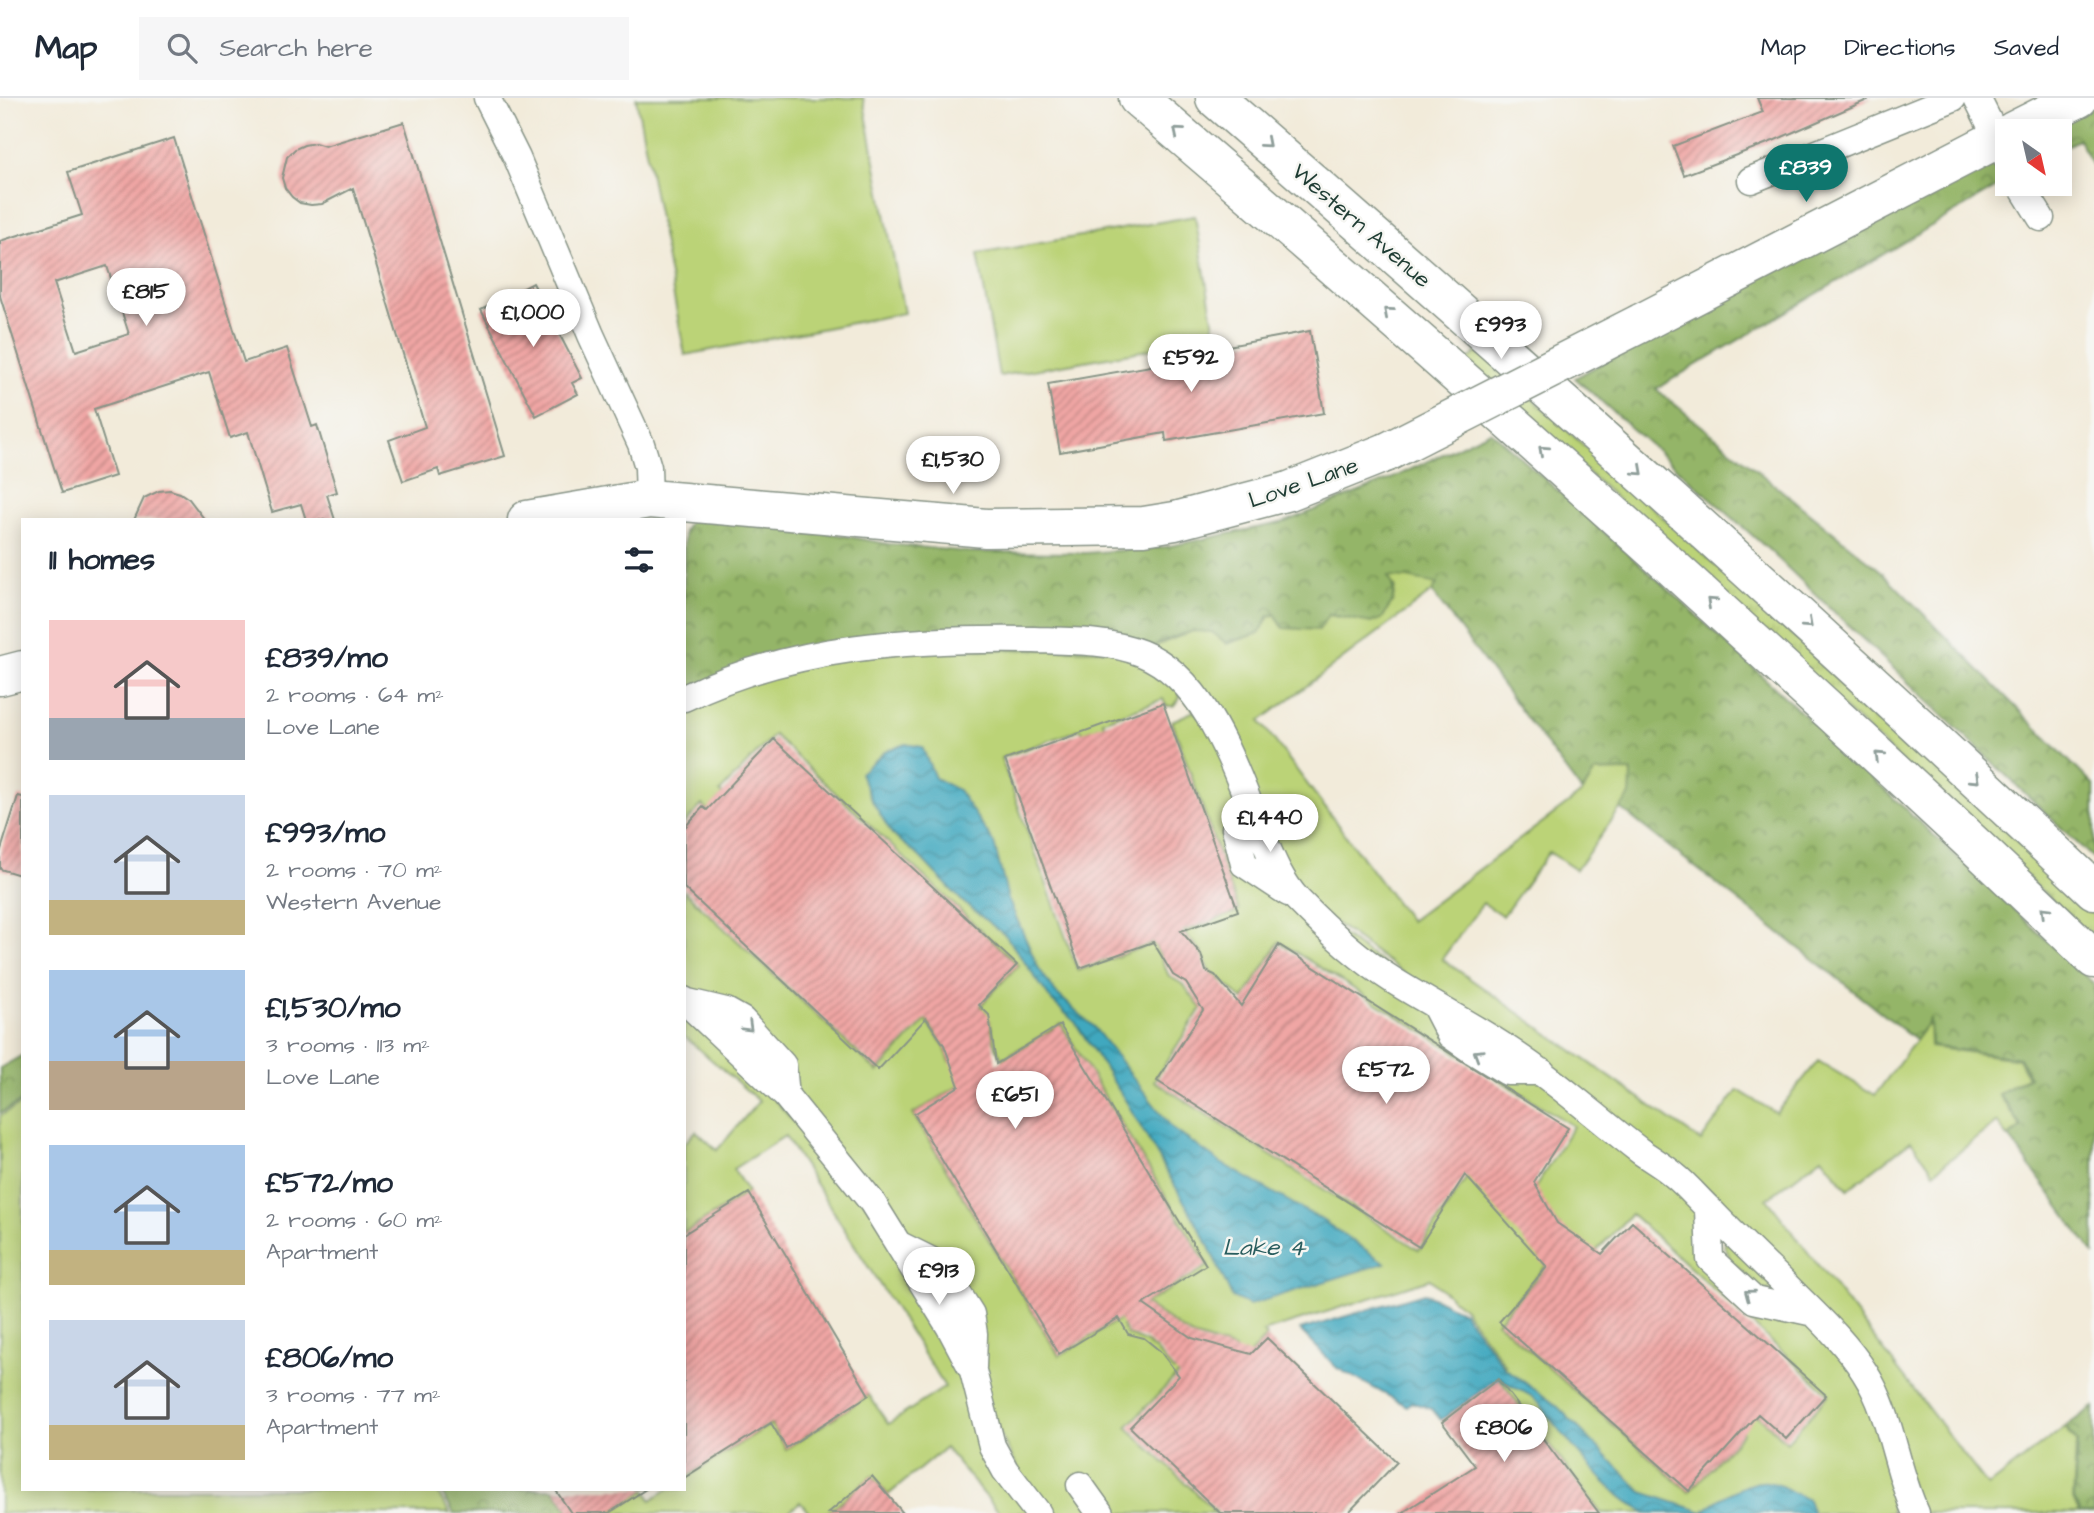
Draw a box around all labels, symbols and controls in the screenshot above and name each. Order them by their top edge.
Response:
search box [139,17,629,80]
text: Map [35,25,97,71]
icon: search [163,29,201,67]
text: Search here [219,30,373,66]
text: Map [1761,31,1806,65]
text: Directions [1844,31,1956,65]
text: Saved [1994,31,2059,65]
north arrow [1995,119,2072,196]
map controls [1995,119,2072,196]
one-way arrow [1173,128,1186,140]
one-way arrow [1258,135,1271,147]
pin: £839 [1765,144,1847,204]
text: £839 [1780,151,1832,183]
street label: Western Avenue [1285,156,1438,295]
pin: £815 [105,268,187,328]
text: £815 [123,275,169,307]
pin: £1,000 [476,289,590,349]
text: £1,000 [502,296,564,328]
pin: £993 [1460,302,1542,361]
one-way arrow [1383,308,1396,320]
text: £993 [1476,308,1526,340]
pin: £592 [1150,334,1232,394]
text: £592 [1164,341,1218,373]
pin: £1,530 [896,436,1010,496]
text: £1,530 [922,443,984,475]
one-way arrow [1538,445,1551,458]
street label: Love Lane [1244,449,1362,517]
one-way arrow [1631,463,1644,475]
text: 11 homes [49,539,155,581]
icon: filters [620,541,658,579]
one-way arrow [1706,598,1719,611]
one-way arrow [1799,616,1812,628]
text: £839/mo [266,637,388,679]
icon: home [105,648,189,732]
text: 2 rooms · 64 m² [266,679,444,711]
text: Love Lane [266,711,380,743]
one-way arrow [1874,752,1887,764]
one-way arrow [1967,770,1980,783]
pin: £1,440 [1213,794,1327,854]
text: £1,440 [1237,801,1303,833]
text: £993/mo [266,812,385,854]
icon: home [105,823,189,907]
text: 2 rooms · 70 m² [266,854,442,886]
text: Western Avenue [266,886,442,918]
one-way arrow [2040,907,2053,920]
text: £1,530/mo [266,987,401,1029]
icon: home [105,998,189,1082]
one-way arrow [739,1018,752,1031]
text: 3 rooms · 113 m² [266,1029,430,1061]
pin: £572 [1345,1046,1427,1106]
one-way arrow [1473,1050,1486,1063]
text: £572 [1358,1053,1414,1085]
text: Love Lane [266,1061,380,1093]
pin: £651 [974,1072,1056,1131]
text: £651 [992,1078,1038,1110]
text: £572/mo [266,1162,393,1204]
icon: home [105,1173,189,1257]
text: 2 rooms · 60 m² [266,1204,443,1236]
water label: Lake 4 [1223,1231,1307,1265]
text: Apartment [266,1236,378,1268]
pin: £913 [898,1248,980,1307]
text: £913 [919,1254,959,1286]
one-way arrow [1745,1290,1757,1302]
text: £806/mo [266,1337,393,1379]
icon: home [105,1348,189,1432]
text: 3 rooms · 77 m² [266,1379,441,1411]
pin: £806 [1463,1404,1545,1464]
text: Apartment [266,1411,378,1443]
text: £806 [1476,1411,1532,1443]

